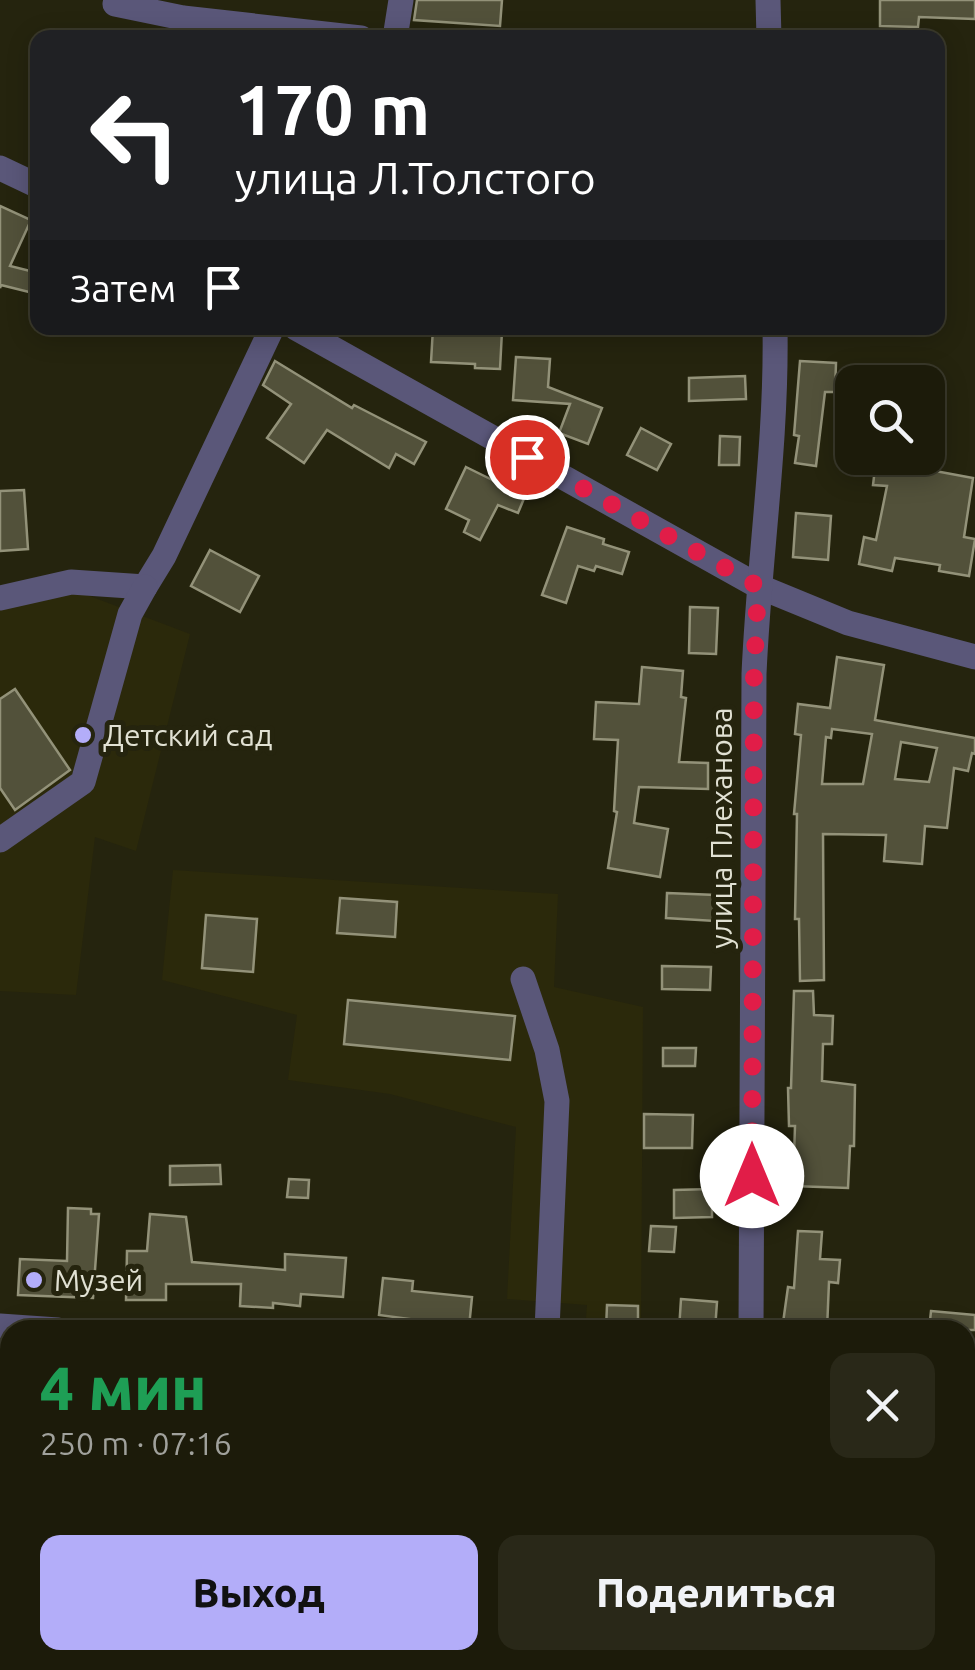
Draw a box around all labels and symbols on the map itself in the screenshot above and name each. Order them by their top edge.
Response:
pin [485,415,570,500]
street label: улица Плеханова [704,707,738,949]
place label: Детский сад [103,718,273,752]
marker: Детский сад [72,724,94,746]
position arrow [700,1124,804,1228]
place label: Музей [54,1263,143,1297]
marker: Музей [23,1269,45,1291]

